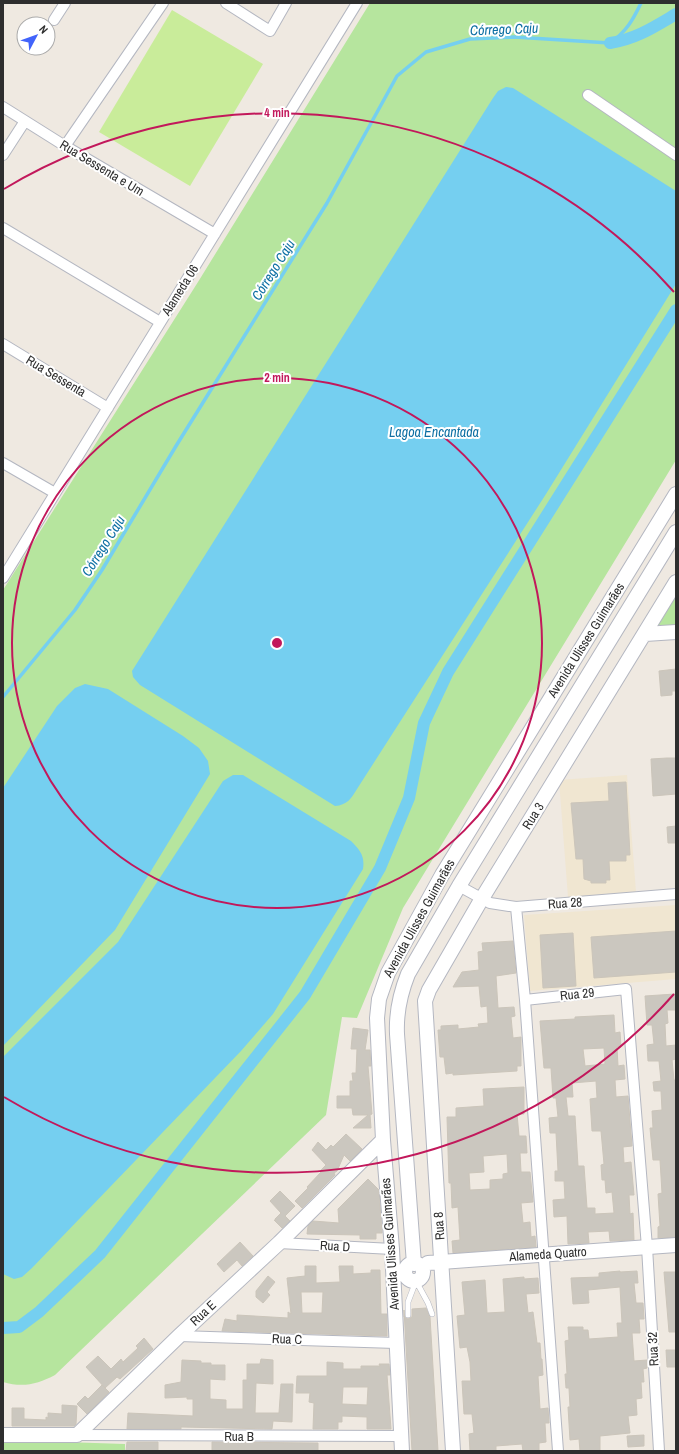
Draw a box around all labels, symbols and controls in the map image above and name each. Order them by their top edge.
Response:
north arrow [16,16,56,56]
water label: Córrego Caju [470,19,539,39]
text: N [36,22,51,36]
text: 4 min [264,105,290,121]
street label: Rua Sessenta e Um [57,136,147,200]
water label: Córrego Caju [247,236,299,304]
street label: Alameda 06 [157,261,202,319]
street label: Rua Sessenta [23,351,89,401]
text: 2 min [264,370,290,386]
water label: Lagoa Encantada [389,423,479,441]
water label: Córrego Caju [77,512,129,580]
street label: Avenida Ulisses Guimarães [543,579,628,702]
centre of rings [270,636,284,650]
street label: Rua 3 [518,799,548,833]
street label: Avenida Ulisses Guimarães [379,856,459,981]
street label: Rua 28 [547,893,583,913]
street label: Rua 29 [559,984,595,1004]
street label: Avenida Ulisses Guimarães [377,1177,403,1312]
street label: Rua 8 [430,1211,448,1241]
street label: Rua D [319,1237,351,1255]
street label: Alameda Quatro [508,1243,587,1265]
street label: Rua E [186,1297,220,1329]
street label: Rua C [272,1330,303,1348]
street label: Rua 32 [644,1331,662,1367]
street label: Rua B [224,1428,254,1445]

